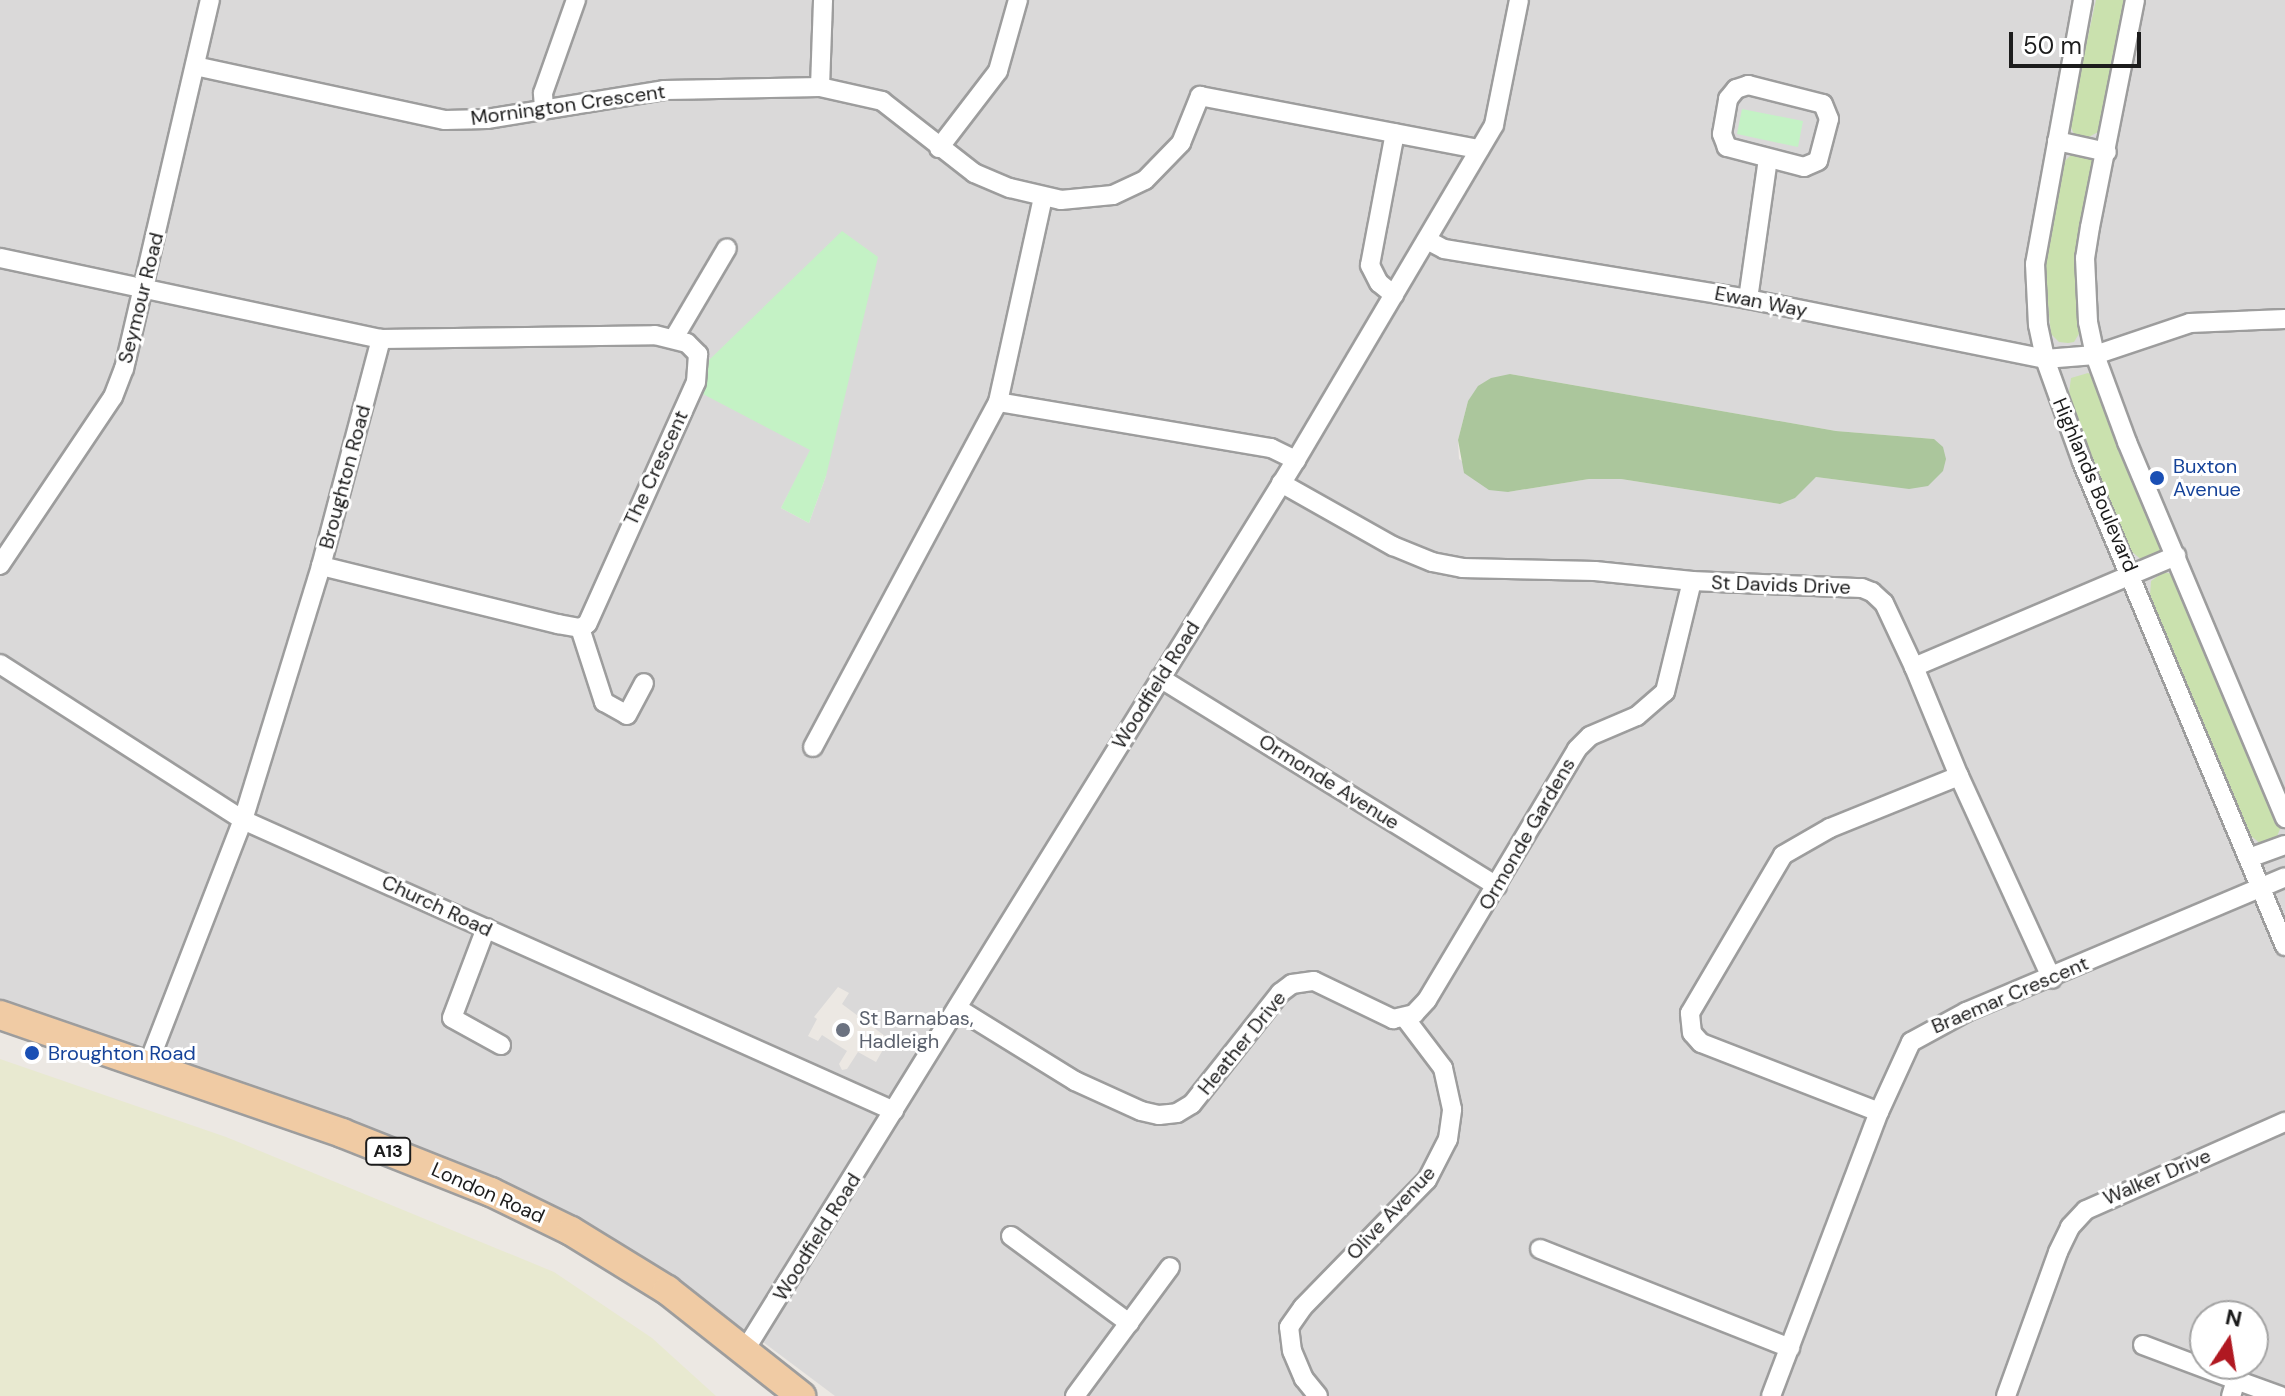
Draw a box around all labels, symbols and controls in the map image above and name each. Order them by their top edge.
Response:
scale bar [2013,16,2145,66]
text: 50 m [2023,30,2082,61]
street label: Mornington Crescent [469,79,667,131]
street label: Seymour Road [113,230,169,366]
street label: Ewan Way [1713,281,1809,323]
street label: Highlands Boulevard [2047,394,2143,576]
street label: Broughton Road [314,402,376,552]
street label: The Crescent [619,407,693,529]
place label: Buxton Avenue [2173,454,2241,501]
marker: Buxton Avenue [2148,469,2166,487]
street label: St Davids Drive [1711,571,1851,599]
street label: Woodfield Road [1107,617,1205,753]
street label: Ormonde Avenue [1254,729,1404,835]
street label: Ormonde Gardens [1474,754,1580,914]
street label: Church Road [378,870,496,942]
street label: Braemar Crescent [1928,951,2092,1039]
street label: Heather Drive [1193,986,1291,1100]
place label: St Barnabas, Hadleigh [859,1006,974,1053]
marker: St Barnabas, Hadleigh [834,1021,852,1039]
place label: Broughton Road [48,1041,196,1065]
marker: Broughton Road [23,1044,41,1062]
road number: A13 [364,1137,412,1165]
street label: Walker Drive [2100,1144,2214,1210]
street label: London Road [428,1157,548,1229]
street label: Olive Avenue [1342,1161,1440,1265]
street label: Woodfield Road [768,1169,866,1305]
north arrow [2189,1300,2269,1380]
text: N [2223,1302,2245,1334]

